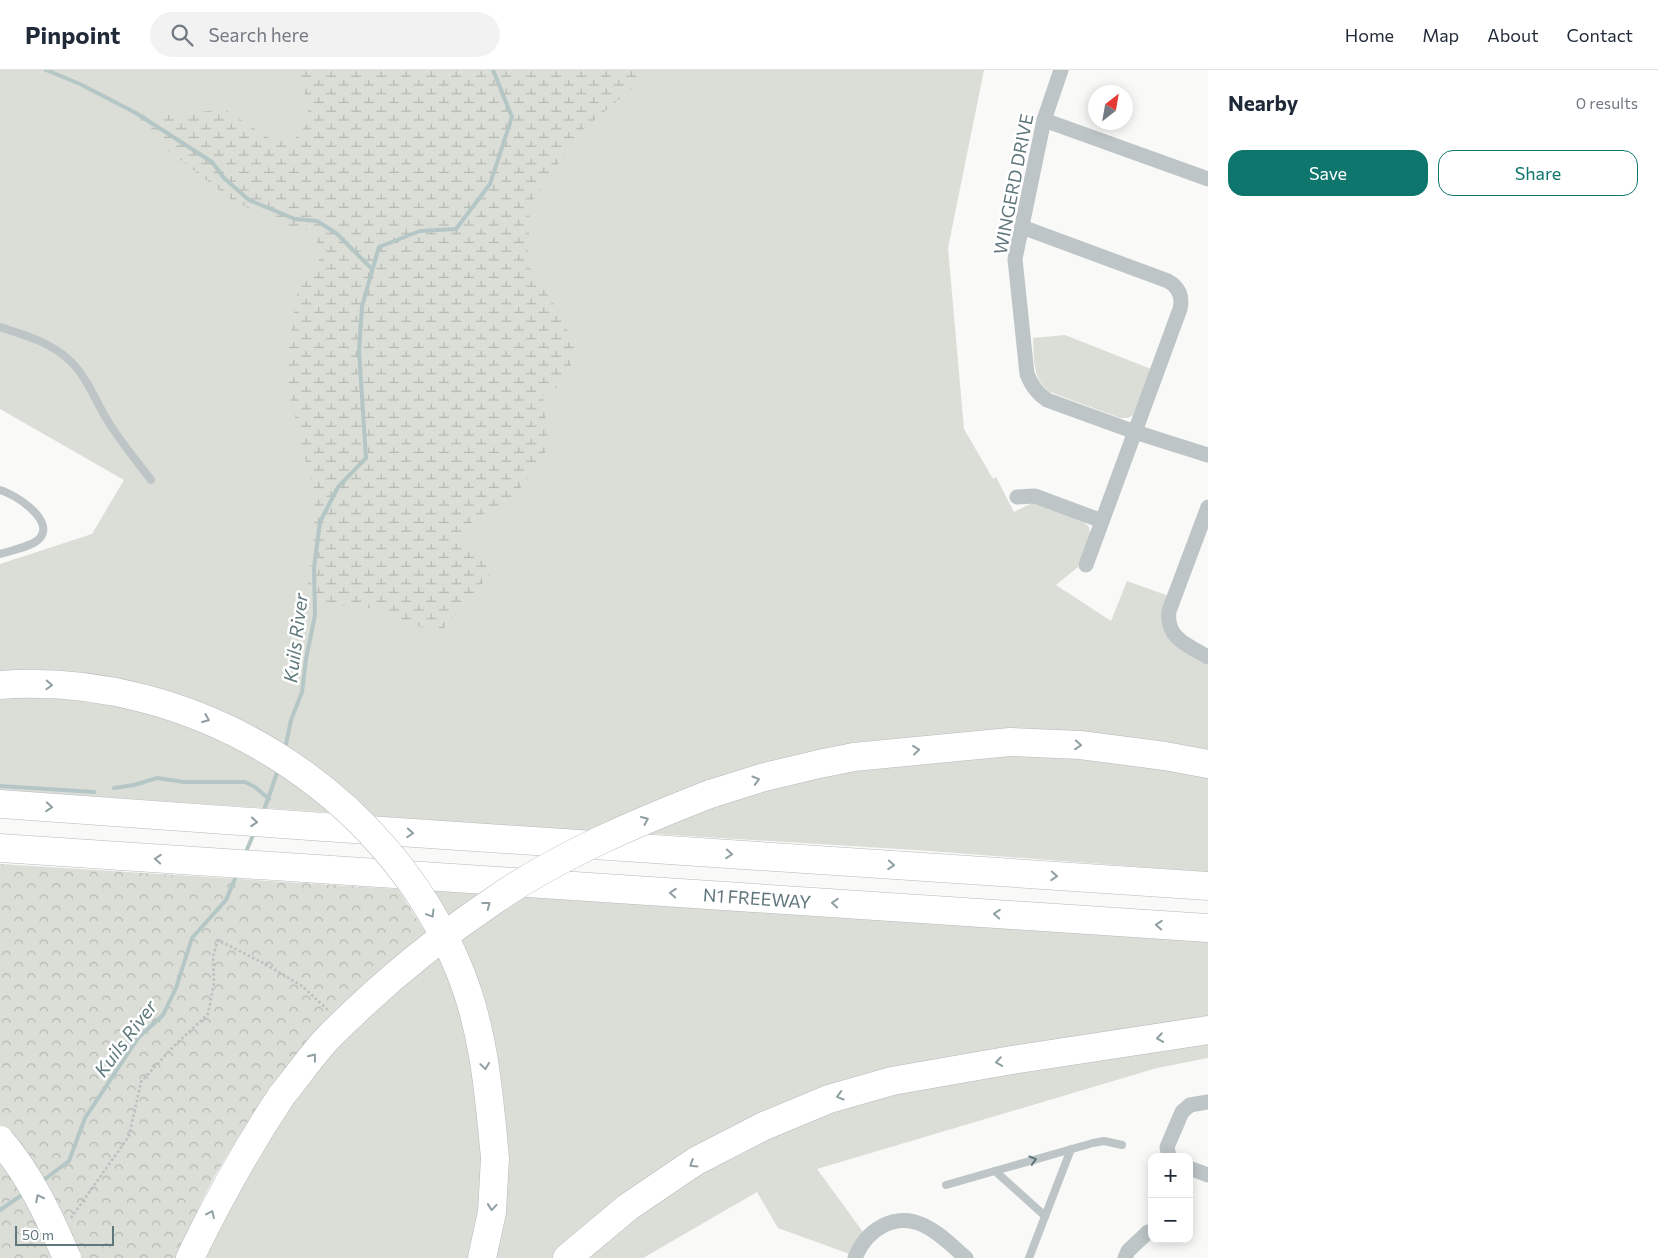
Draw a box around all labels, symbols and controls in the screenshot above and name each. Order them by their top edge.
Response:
search box [150,12,500,57]
text: Pinpoint [25,20,120,49]
icon: search [168,21,196,49]
text: Search here [208,23,309,46]
text: Home [1345,24,1394,46]
text: Map [1422,24,1459,46]
text: About [1487,24,1539,46]
text: Contact [1567,24,1633,46]
north arrow [1088,85,1133,130]
text: Nearby [1228,90,1298,115]
text: 0 results [1576,93,1638,112]
street label: WINGERD DRIVE [989,112,1037,256]
button: Save [1228,150,1428,196]
button: Share [1438,150,1638,196]
water label: Kuils River [278,591,312,684]
one-way arrow [45,679,53,690]
one-way arrow [202,714,210,724]
one-way arrow [1074,739,1082,750]
one-way arrow [912,745,920,756]
one-way arrow [752,775,760,785]
one-way arrow [45,802,53,813]
one-way arrow [640,815,649,826]
one-way arrow [250,817,258,828]
one-way arrow [406,827,414,838]
one-way arrow [726,848,734,859]
one-way arrow [154,854,162,865]
one-way arrow [888,859,896,870]
one-way arrow [1050,870,1058,881]
street label: N1 FREEWAY [702,883,812,913]
one-way arrow [669,887,677,898]
one-way arrow [831,898,839,909]
one-way arrow [481,902,491,911]
one-way arrow [425,908,435,917]
one-way arrow [993,909,1001,920]
one-way arrow [1155,920,1163,931]
water label: Kuils River [89,994,162,1081]
one-way arrow [1155,1032,1164,1042]
one-way arrow [307,1054,315,1063]
one-way arrow [995,1057,1004,1067]
one-way arrow [479,1062,490,1070]
one-way arrow [837,1090,845,1100]
map controls [1148,1153,1193,1243]
button: + [1148,1153,1193,1198]
one-way arrow [1028,1155,1037,1165]
one-way arrow [690,1157,699,1167]
one-way arrow [35,1194,45,1203]
button: − [1148,1198,1193,1243]
one-way arrow [487,1203,498,1211]
one-way arrow [205,1210,215,1219]
scale bar [15,1223,114,1246]
text: 50 m [22,1226,54,1243]

